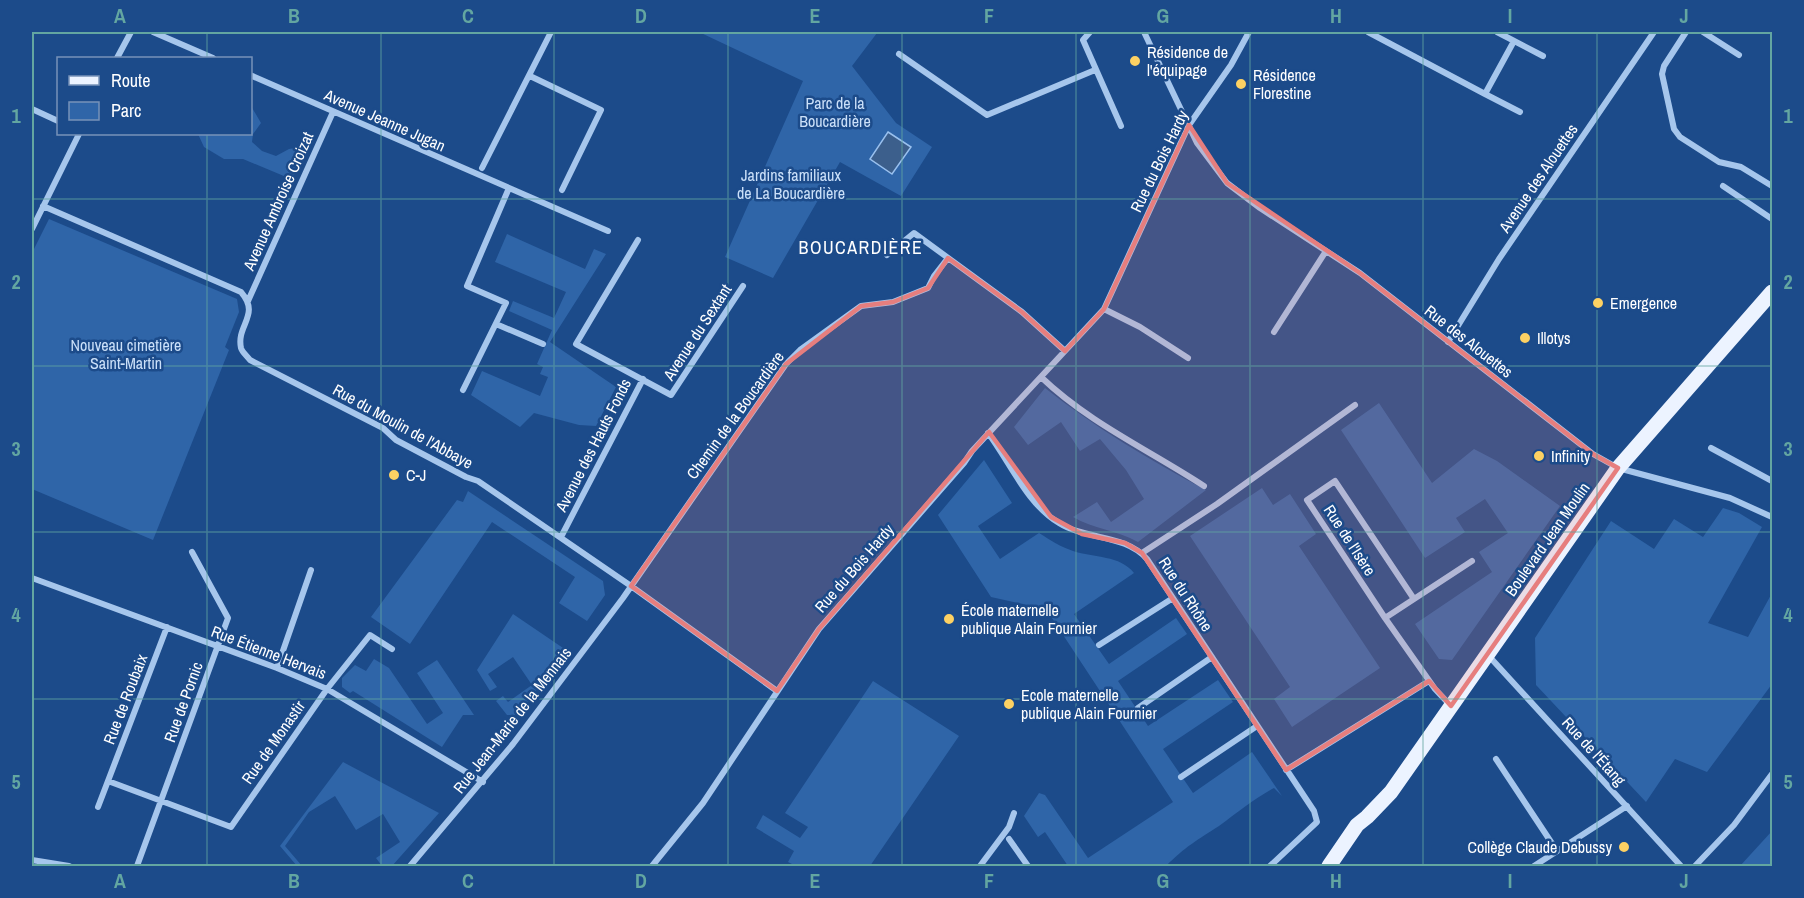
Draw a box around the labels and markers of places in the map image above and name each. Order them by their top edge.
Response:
place label: Résidence de l'équipage [1147,41,1228,81]
marker: Résidence de l'équipage [1128,54,1142,68]
place label: Résidence Florestine [1253,64,1316,104]
marker: Résidence Florestine [1234,77,1248,91]
place label: Emergence [1610,292,1677,314]
marker: Emergence [1591,296,1605,310]
place label: Illotys [1537,327,1571,349]
marker: Illotys [1518,331,1532,345]
place label: Infinity [1551,445,1591,467]
marker: Infinity [1532,449,1546,463]
place label: C-J [406,464,426,486]
marker: C-J [387,468,401,482]
place label: École maternelle publique Alain Fournier [961,599,1097,639]
marker: École maternelle publique Alain Fournier [942,612,956,626]
place label: Ecole maternelle publique Alain Fournier [1021,684,1157,724]
marker: Ecole maternelle publique Alain Fournier [1002,697,1016,711]
place label: Collège Claude Debussy [1468,836,1612,858]
marker: Collège Claude Debussy [1617,840,1631,854]

